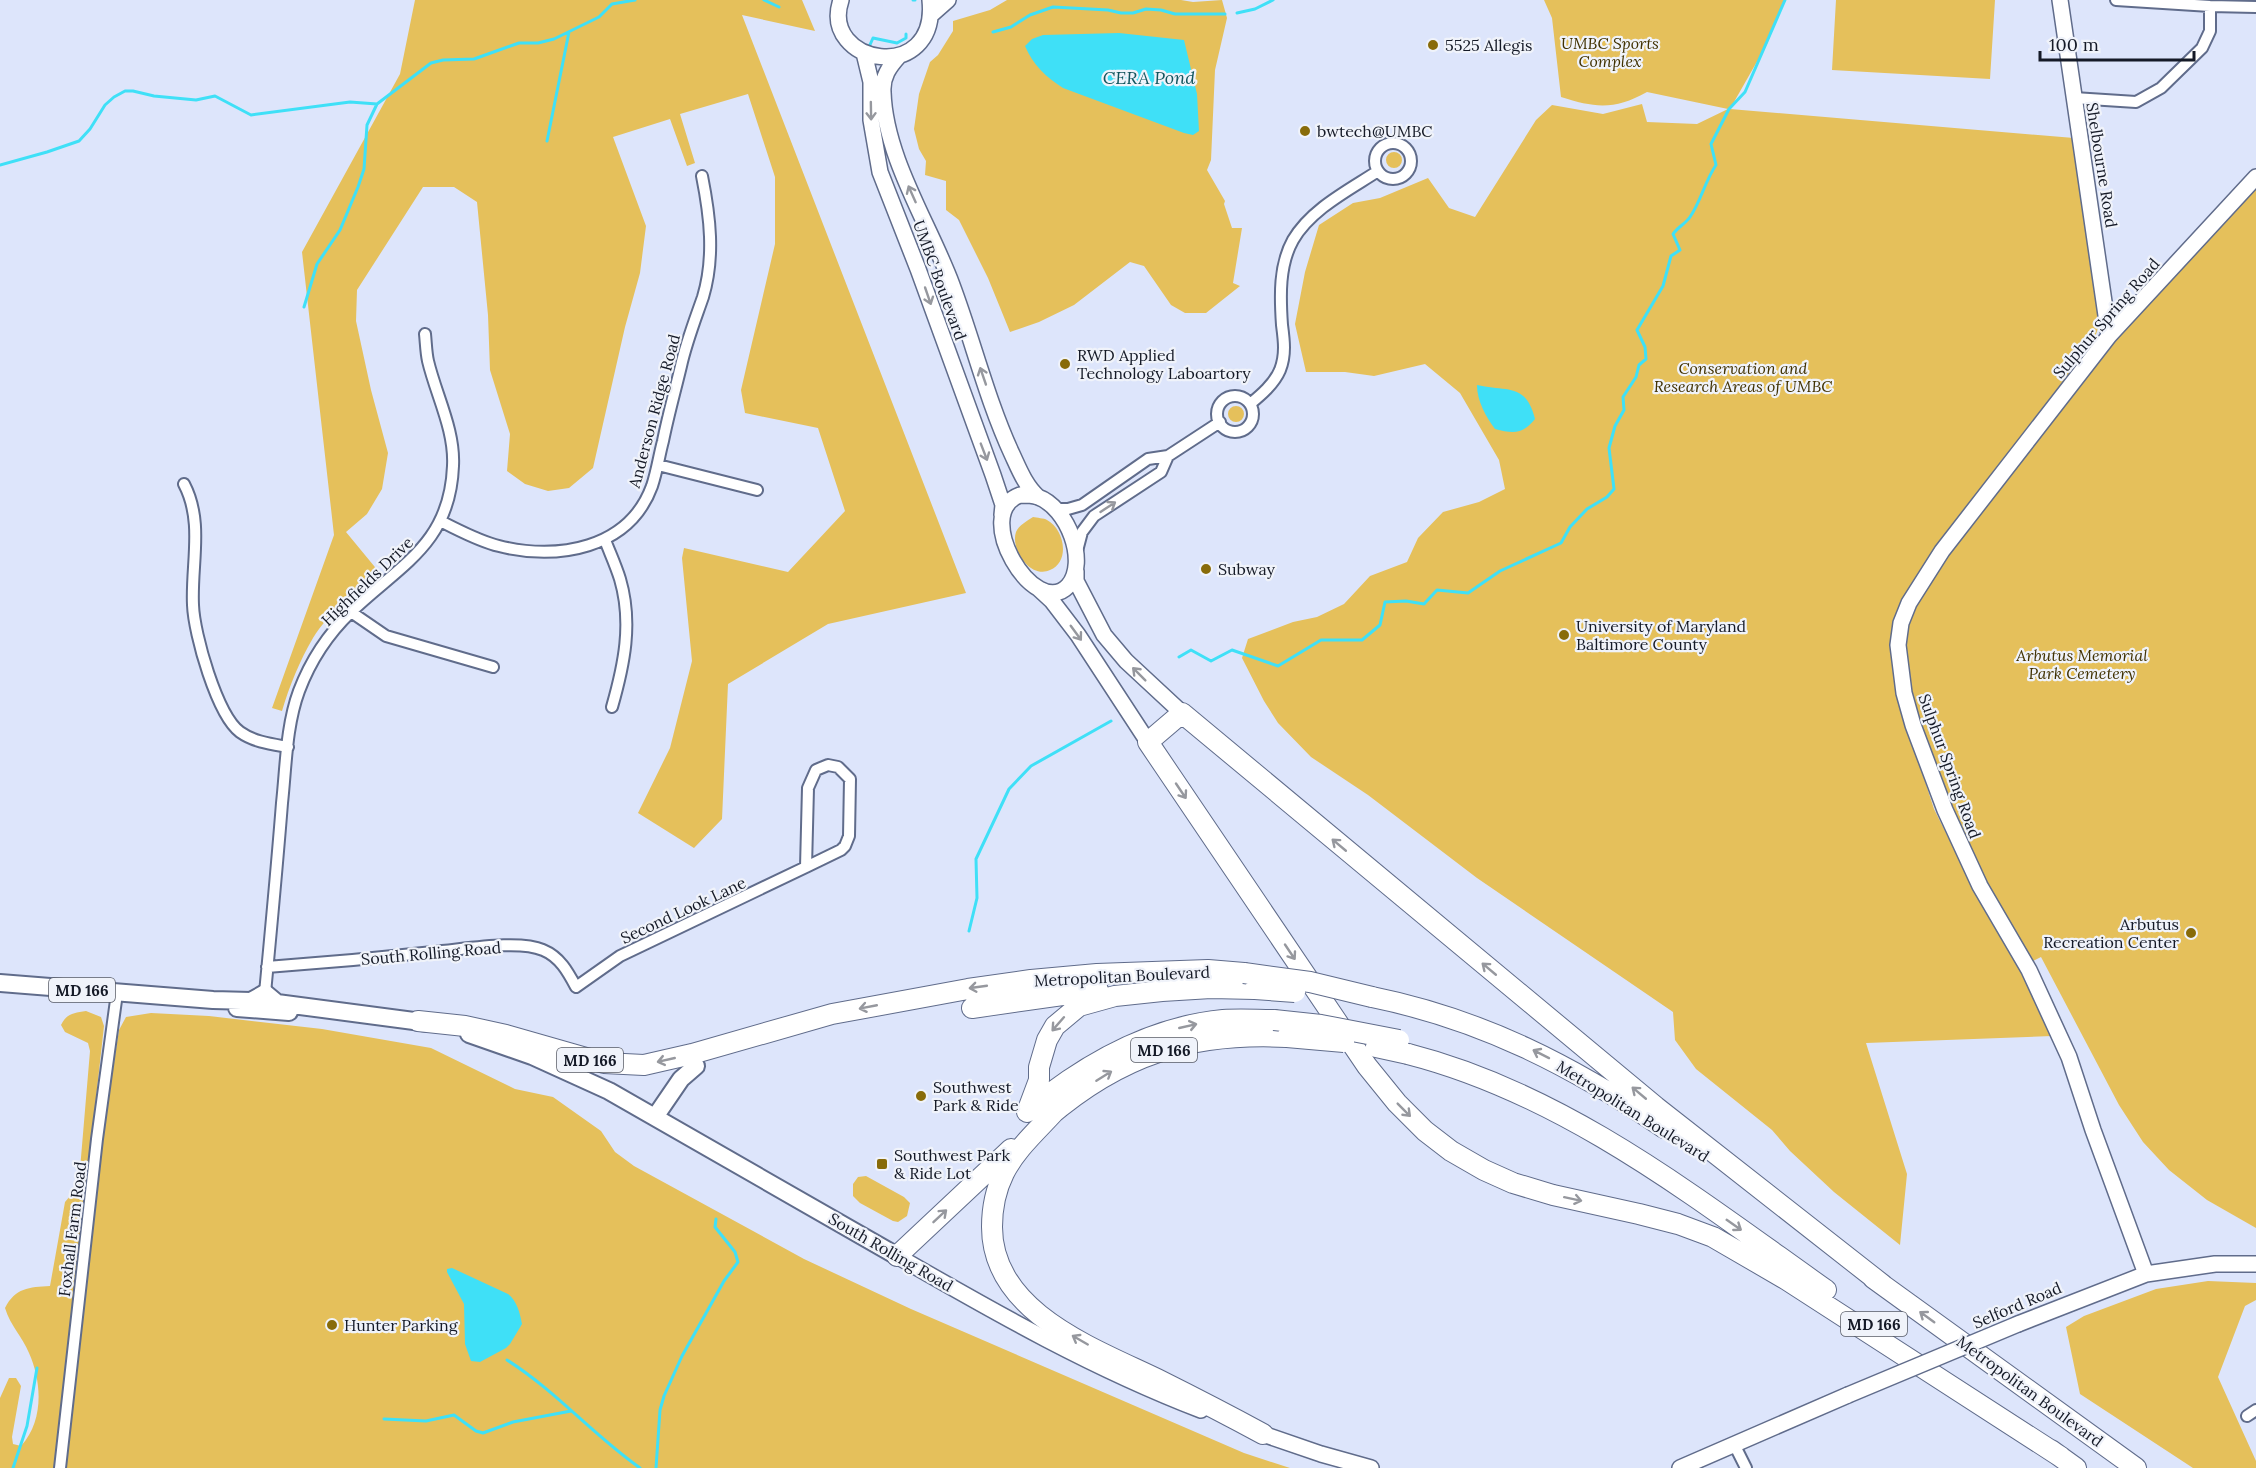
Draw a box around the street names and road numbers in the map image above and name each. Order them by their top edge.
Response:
street label: Shelbourne Road [2082,101,2122,229]
street label: UMBC Boulevard [909,217,971,343]
street label: Sulphur Spring Road [2048,254,2164,382]
street label: Anderson Ridge Road [624,331,684,491]
street label: Highfields Drive [317,532,417,630]
street label: Sulphur Spring Road [1915,691,1986,841]
street label: Second Look Lane [617,872,749,948]
street label: South Rolling Road [360,937,502,969]
street label: Metropolitan Boulevard [1033,961,1211,991]
road number: MD 166 [49,978,115,1002]
road number: MD 166 [1131,1038,1197,1062]
road number: MD 166 [557,1048,623,1072]
street label: Metropolitan Boulevard [1553,1056,1713,1166]
street label: Foxhall Farm Road [54,1160,90,1298]
street label: South Rolling Road [825,1208,957,1296]
street label: Selford Road [1970,1277,2065,1333]
road number: MD 166 [1841,1312,1907,1336]
street label: Metropolitan Boulevard [1953,1331,2108,1451]

